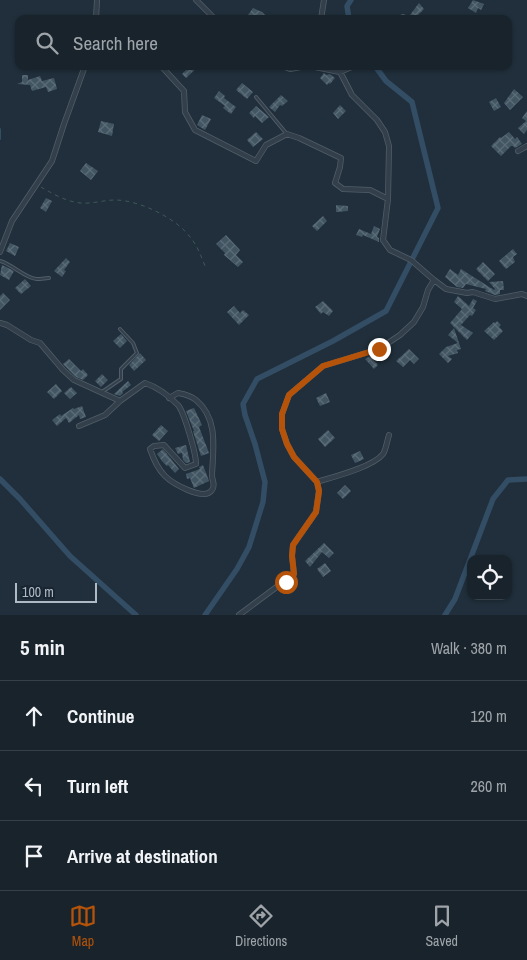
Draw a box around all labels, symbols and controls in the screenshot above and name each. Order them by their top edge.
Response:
search box [15,15,512,70]
icon: search [33,29,61,57]
text: Search here [73,30,158,56]
route end [368,338,391,361]
map controls [467,555,512,600]
button: locate [467,555,512,600]
route start [275,571,298,594]
scale bar [15,580,98,603]
text: 100 m [22,583,54,601]
text: 5 min [20,633,65,662]
text: Walk · 380 m [431,637,507,659]
icon: ahead [20,702,48,730]
text: Continue [67,703,135,729]
text: 120 m [471,705,507,727]
icon: left [20,772,48,800]
text: Turn left [67,773,128,799]
text: 260 m [471,775,507,797]
icon: arrive [20,842,48,870]
text: Arrive at destination [67,843,218,869]
tab: Map [69,902,97,950]
tab: Directions [235,902,287,950]
tab: Saved [425,902,458,950]

